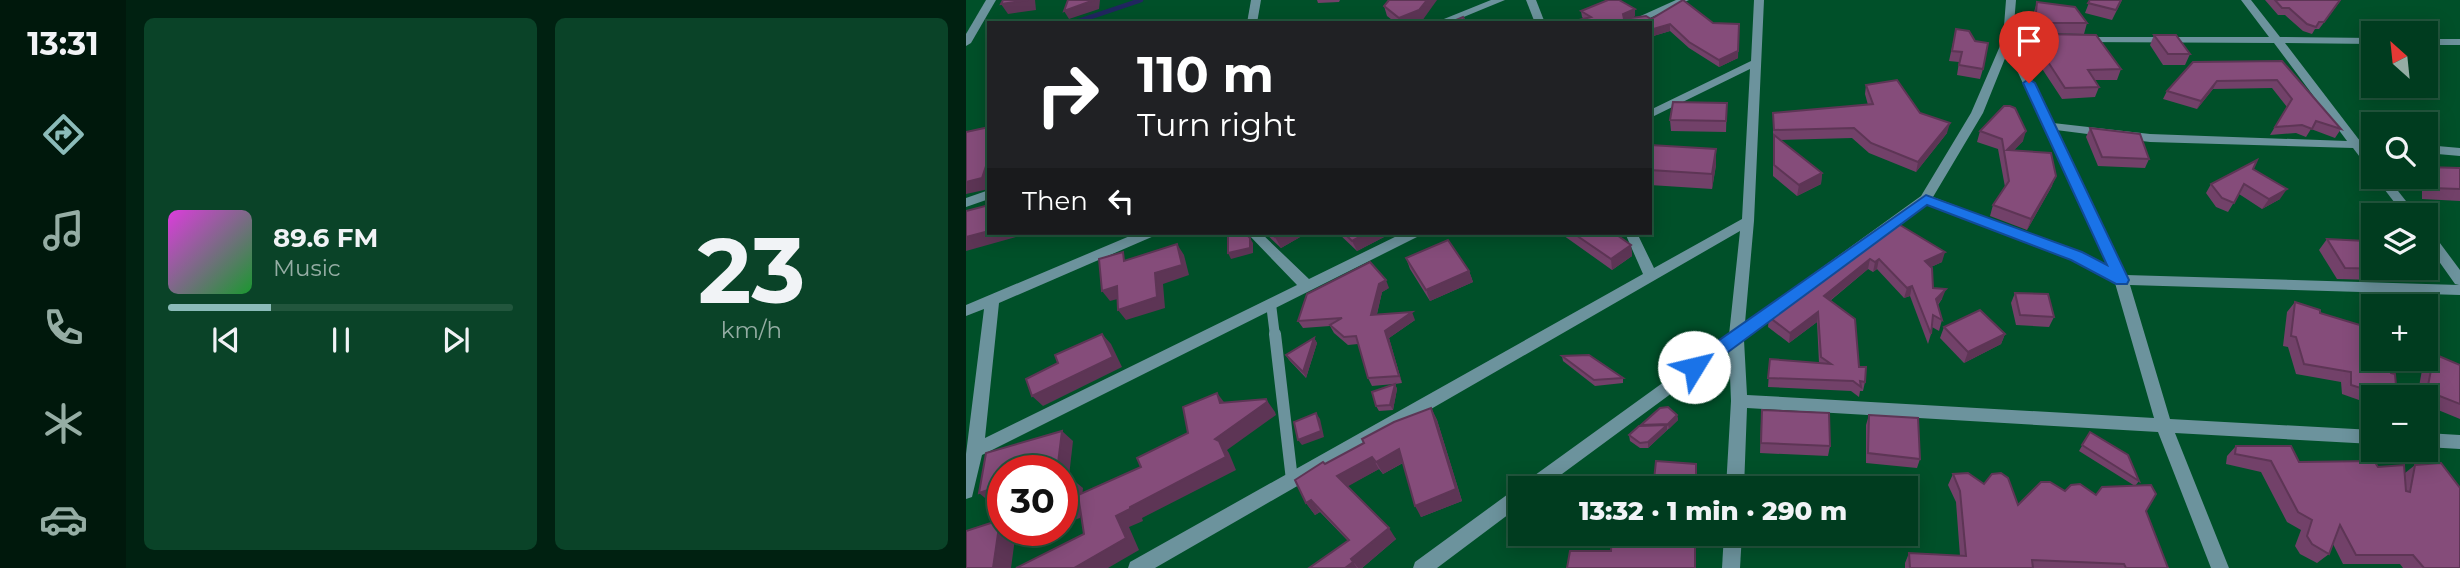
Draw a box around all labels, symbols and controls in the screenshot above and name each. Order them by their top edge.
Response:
pin [1999,11,2059,83]
north arrow [2361,21,2438,98]
map controls [2361,21,2438,462]
icon: arrive [2010,22,2048,60]
text: 13:31 [27,24,99,63]
text: 110 m [1137,45,1274,104]
icon: right [1022,49,1113,140]
text: Turn right [1137,105,1297,144]
icon: directions [39,110,88,159]
button: search [2361,112,2438,189]
icon: left [1102,182,1140,220]
text: Then [1022,185,1088,217]
button: layers [2361,203,2438,280]
icon: music [39,206,88,255]
text: 23 [698,215,805,326]
text: 89.6 FM [273,222,378,254]
text: Music [273,254,341,282]
button: + [2361,294,2438,371]
icon: phone [39,303,88,352]
text: km/h [721,316,782,344]
icon: previous [207,321,245,359]
icon: pause [322,321,360,359]
icon: next [437,321,475,359]
position arrow [1657,330,1731,404]
button: − [2361,385,2438,462]
icon: climate [39,399,88,448]
speed limit sign: 30 [987,455,1078,546]
icon: car [39,495,88,544]
text: 13:32 · 1 min · 290 m [1579,495,1847,527]

